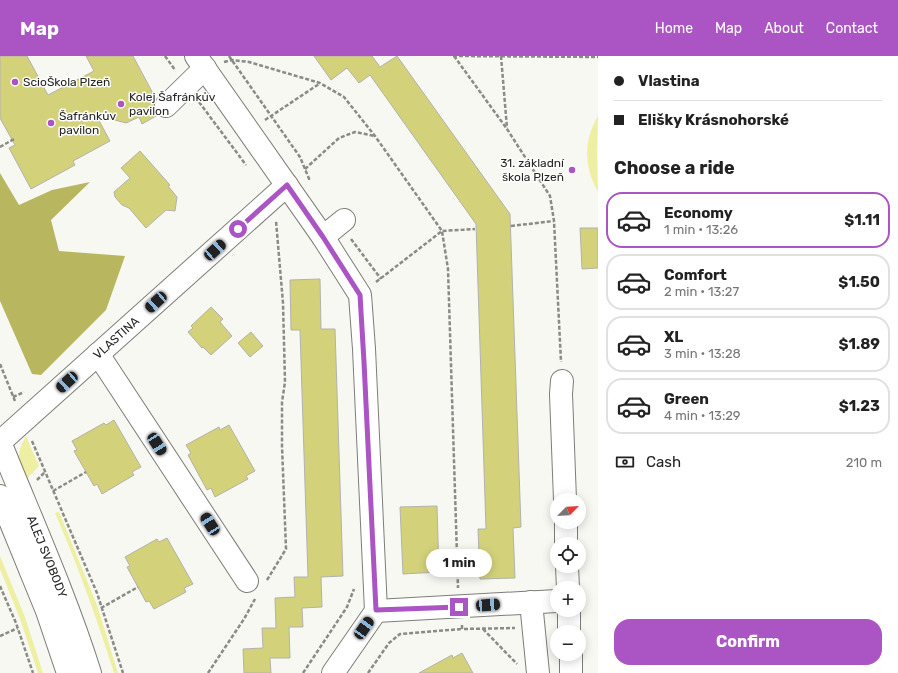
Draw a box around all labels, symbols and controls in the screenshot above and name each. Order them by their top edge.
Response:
text: Map [20,17,59,40]
text: Home [655,20,693,37]
text: Map [715,20,742,37]
text: About [764,20,804,37]
text: Contact [826,20,878,37]
text: Vlastina [638,72,700,90]
place label: ScioŠkola Plzeň [23,75,110,89]
marker: ScioŠkola Plzeň [10,77,20,87]
place label: Kolej Šafránkův pavilon [129,90,216,118]
marker: Kolej Šafránkův pavilon [116,99,126,109]
place label: Šafránkův pavilon [59,109,116,137]
text: Elišky Krásnohorské [638,111,789,129]
marker: Šafránkův pavilon [46,118,56,128]
place label: 31. základní škola Plzeň [500,156,565,184]
text: Choose a ride [614,157,735,179]
marker: 31. základní škola Plzeň [567,165,577,175]
icon: car [616,202,652,238]
text: Economy [664,204,733,222]
text: $1.11 [844,211,880,229]
route start [229,220,247,238]
text: 1 min · 13:26 [664,222,738,237]
car [202,238,228,262]
icon: car [616,264,652,300]
text: Comfort [664,266,727,284]
text: $1.50 [838,273,880,291]
text: 2 min · 13:27 [664,284,739,299]
car [143,290,169,314]
street label: VLASTINA [90,314,142,362]
icon: car [616,326,652,362]
text: XL [664,328,683,346]
text: $1.89 [839,335,880,353]
text: 3 min · 13:28 [664,346,741,361]
car [54,370,80,394]
icon: car [616,388,652,424]
text: Green [664,390,709,408]
text: $1.23 [839,397,880,415]
text: 4 min · 13:29 [664,408,741,423]
car [145,431,169,457]
icon: cash [614,451,636,473]
text: Cash [646,453,681,471]
text: 210 m [846,455,882,470]
north arrow [550,493,586,529]
map controls [550,493,586,661]
car [198,511,222,537]
street label: ALEJ SVOBODY [24,514,70,600]
button: locate [550,537,586,573]
callout: 1 min [426,549,492,577]
text: 1 min [442,555,476,570]
button: + [550,581,586,617]
route end [450,598,468,616]
car [476,598,500,612]
car [352,615,376,641]
button: Confirm [614,619,882,665]
button: − [550,625,586,661]

